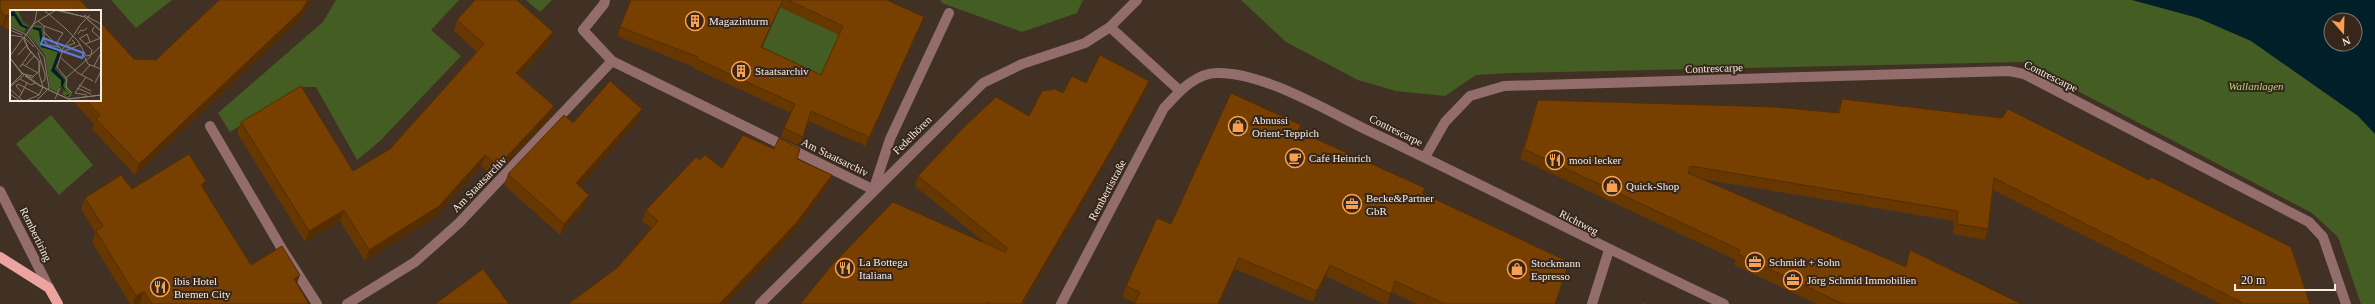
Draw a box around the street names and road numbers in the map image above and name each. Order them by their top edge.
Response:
street label: Contrescarpe [2022,58,2080,94]
street label: Contrescarpe [1685,61,1743,75]
street label: Contrescarpe [1367,112,1425,148]
street label: Fedelhören [890,113,934,157]
street label: Am Staatsarchiv [800,136,871,179]
street label: Am Staatsarchiv [449,153,509,214]
street label: Rembertistraße [1086,157,1128,222]
street label: Rembertiring [18,205,54,263]
street label: Richtweg [1557,207,1601,237]

